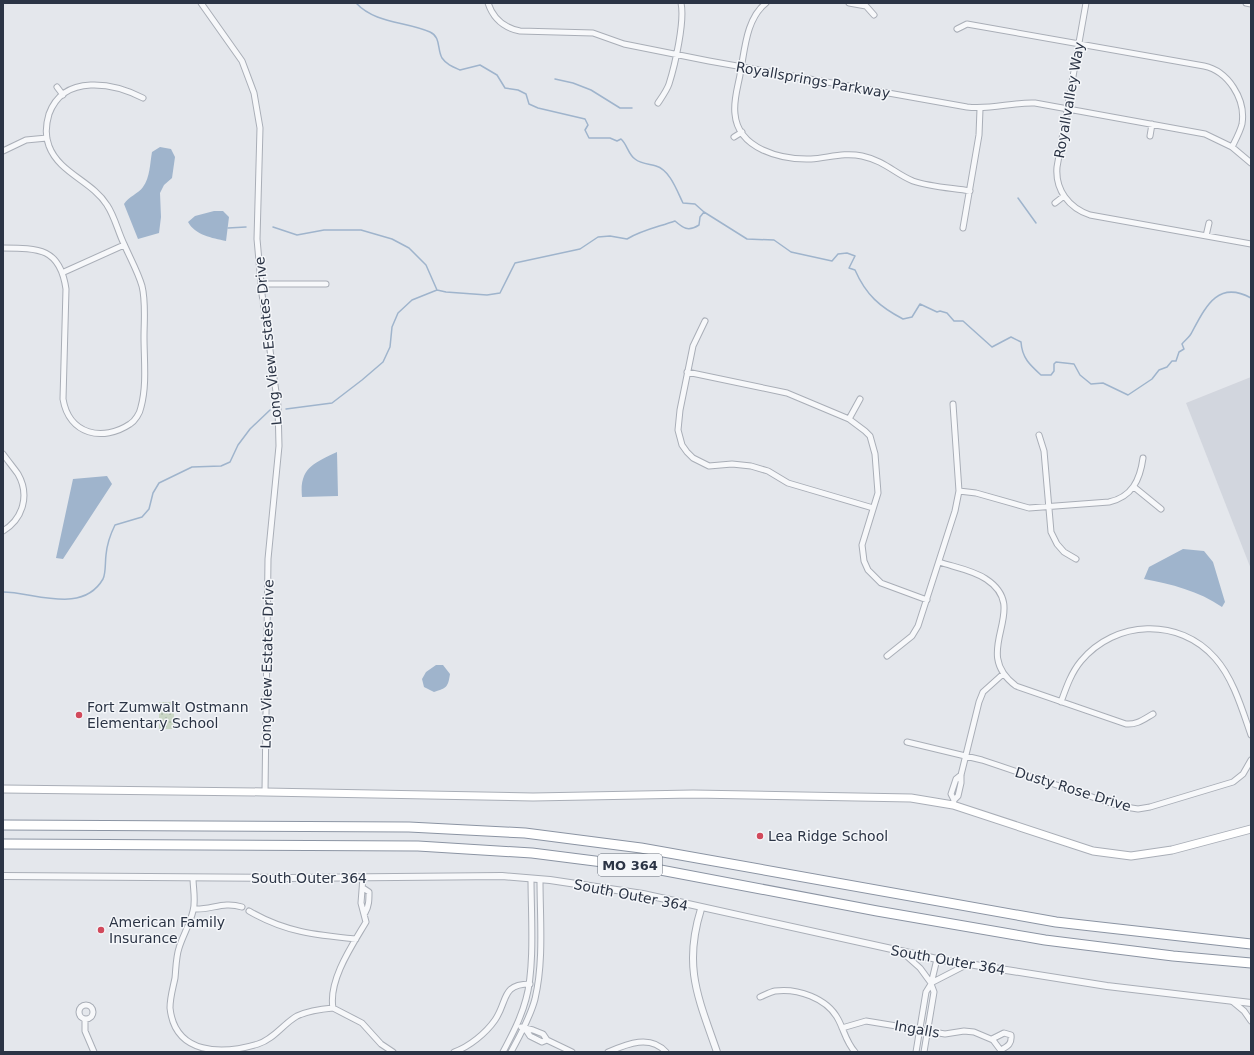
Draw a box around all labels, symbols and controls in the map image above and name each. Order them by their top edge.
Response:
street label: Royallvalley Way [1051,40,1087,160]
street label: Royallsprings Parkway [735,59,891,101]
street label: Long View Estates Drive [251,256,285,426]
street label: Long View Estates Drive [258,579,276,749]
place label: Fort Zumwalt Ostmann Elementary School [87,699,249,731]
marker: Fort Zumwalt Ostmann Elementary School [74,710,84,720]
street label: Dusty Rose Drive [1013,764,1133,814]
place label: Lea Ridge School [768,828,888,844]
marker: Lea Ridge School [755,831,765,841]
road number: MO 364 [598,854,662,876]
street label: South Outer 364 [251,870,367,886]
street label: South Outer 364 [573,876,690,914]
place label: American Family Insurance [109,914,225,946]
marker: American Family Insurance [96,925,106,935]
street label: South Outer 364 [889,942,1007,978]
street label: Ingalls [893,1017,941,1041]

